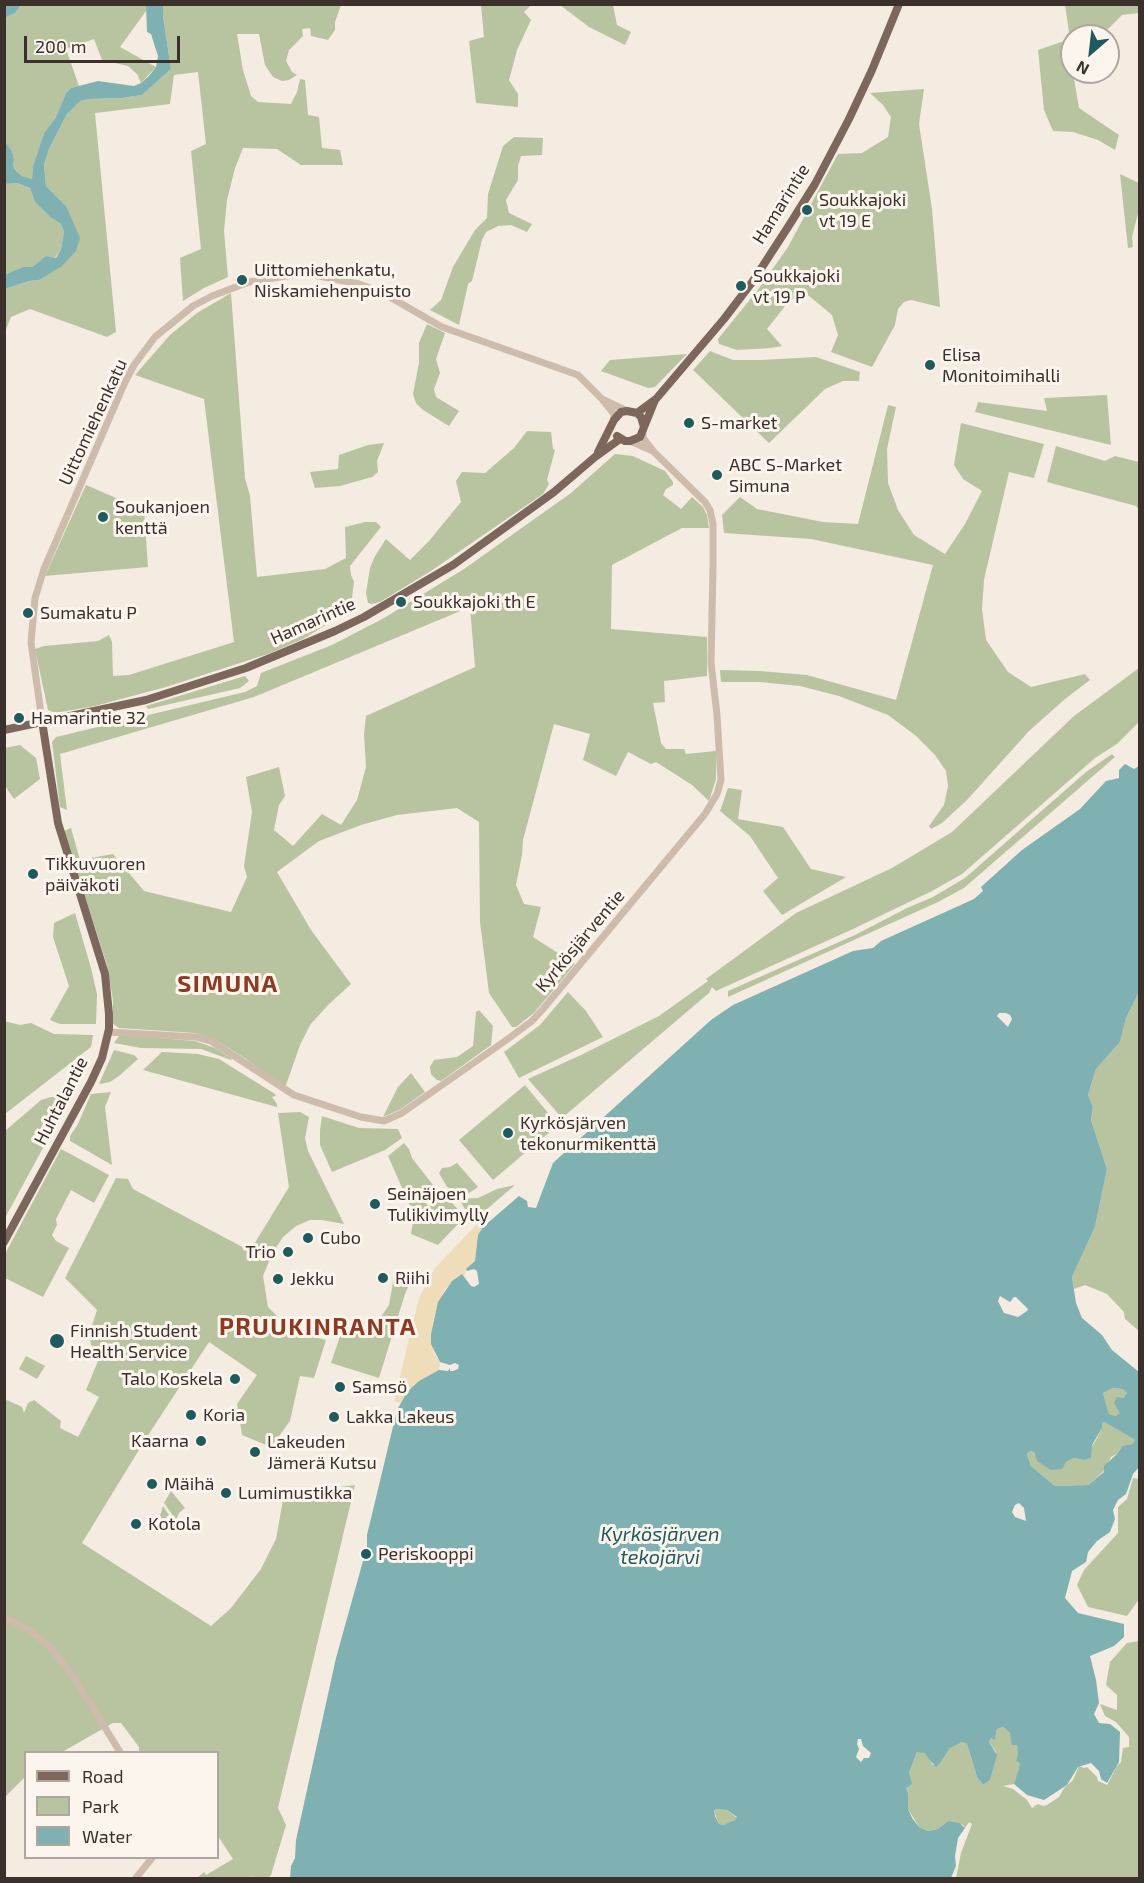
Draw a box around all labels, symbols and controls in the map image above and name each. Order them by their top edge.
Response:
scale bar [27,24,183,62]
north arrow [1060,24,1120,84]
text: 200 m [35,35,87,57]
text: N [1073,57,1092,80]
street label: Hamarintie [748,160,814,248]
place label: Soukkajoki vt 19 E [819,189,906,232]
marker: Soukkajoki vt 19 E [800,203,814,217]
place label: Uittomiehenkatu, Niskamiehenpuisto [254,259,411,302]
place label: Soukkajoki vt 19 P [753,265,840,308]
marker: Uittomiehenkatu, Niskamiehenpuisto [235,273,249,287]
marker: Soukkajoki vt 19 P [734,279,748,293]
place label: Elisa Monitoimihalli [942,344,1060,386]
street label: Uittomiehenkatu [54,355,132,489]
marker: Elisa Monitoimihalli [923,358,937,372]
place label: S-market [701,412,777,434]
marker: S-market [682,416,696,430]
place label: ABC S-Market Simuna [729,454,842,496]
marker: ABC S-Market Simuna [710,468,724,482]
place label: Soukanjoen kenttä [115,496,210,538]
marker: Soukanjoen kenttä [96,510,110,524]
place label: Soukkajoki th E [413,591,536,613]
street label: Hamarintie [267,593,359,649]
marker: Soukkajoki th E [394,595,408,609]
place label: Sumakatu P [40,602,137,624]
marker: Sumakatu P [21,606,35,620]
place label: Hamarintie 32 [31,707,146,729]
marker: Hamarintie 32 [12,711,26,725]
place label: Tikkuvuoren päiväkoti [45,853,146,896]
marker: Tikkuvuoren päiväkoti [26,867,40,881]
street label: Kyrkösjärventie [531,885,629,997]
district label: SIMUNA [177,970,279,998]
street label: Huhtalantie [30,1053,92,1149]
place label: Kyrkösjärven tekonurmikenttä [520,1112,656,1154]
marker: Kyrkösjärven tekonurmikenttä [501,1126,515,1140]
place label: Seinäjoen Tulikivimylly [387,1183,489,1226]
marker: Seinäjoen Tulikivimylly [368,1197,382,1211]
place label: Cubo [320,1227,361,1249]
marker: Cubo [301,1231,315,1245]
place label: Trio [245,1241,276,1263]
marker: Trio [281,1245,295,1259]
place label: Riihi [395,1267,430,1289]
place label: Jekku [290,1268,334,1290]
marker: Riihi [376,1271,390,1285]
marker: Jekku [271,1272,285,1286]
district label: PRUUKINRANTA [219,1313,417,1341]
place label: Finnish Student Health Service [70,1320,198,1362]
marker: Finnish Student Health Service [48,1332,66,1350]
place label: Talo Koskela [121,1368,223,1390]
marker: Talo Koskela [228,1372,242,1386]
place label: Samsö [352,1376,407,1398]
marker: Samsö [333,1380,347,1394]
place label: Koria [203,1404,245,1426]
place label: Lakka Lakeus [346,1406,454,1428]
marker: Koria [184,1408,198,1422]
marker: Lakka Lakeus [327,1410,341,1424]
place label: Kaarna [131,1430,189,1452]
place label: Lakeuden Jämerä Kutsu [267,1431,377,1474]
marker: Kaarna [194,1434,208,1448]
marker: Lakeuden Jämerä Kutsu [248,1445,262,1459]
place label: Mäihä [164,1473,214,1495]
marker: Mäihä [145,1477,159,1491]
place label: Lumimustikka [238,1482,352,1504]
marker: Lumimustikka [219,1486,233,1500]
place label: Kotola [148,1513,201,1535]
marker: Kotola [129,1517,143,1531]
water label: Kyrkösjärven tekojärvi [600,1522,720,1569]
place label: Periskooppi [378,1543,474,1565]
marker: Periskooppi [359,1547,373,1561]
legend [24,1751,219,1859]
text: Road [82,1765,123,1787]
text: Park [82,1795,119,1817]
text: Water [82,1825,132,1847]

